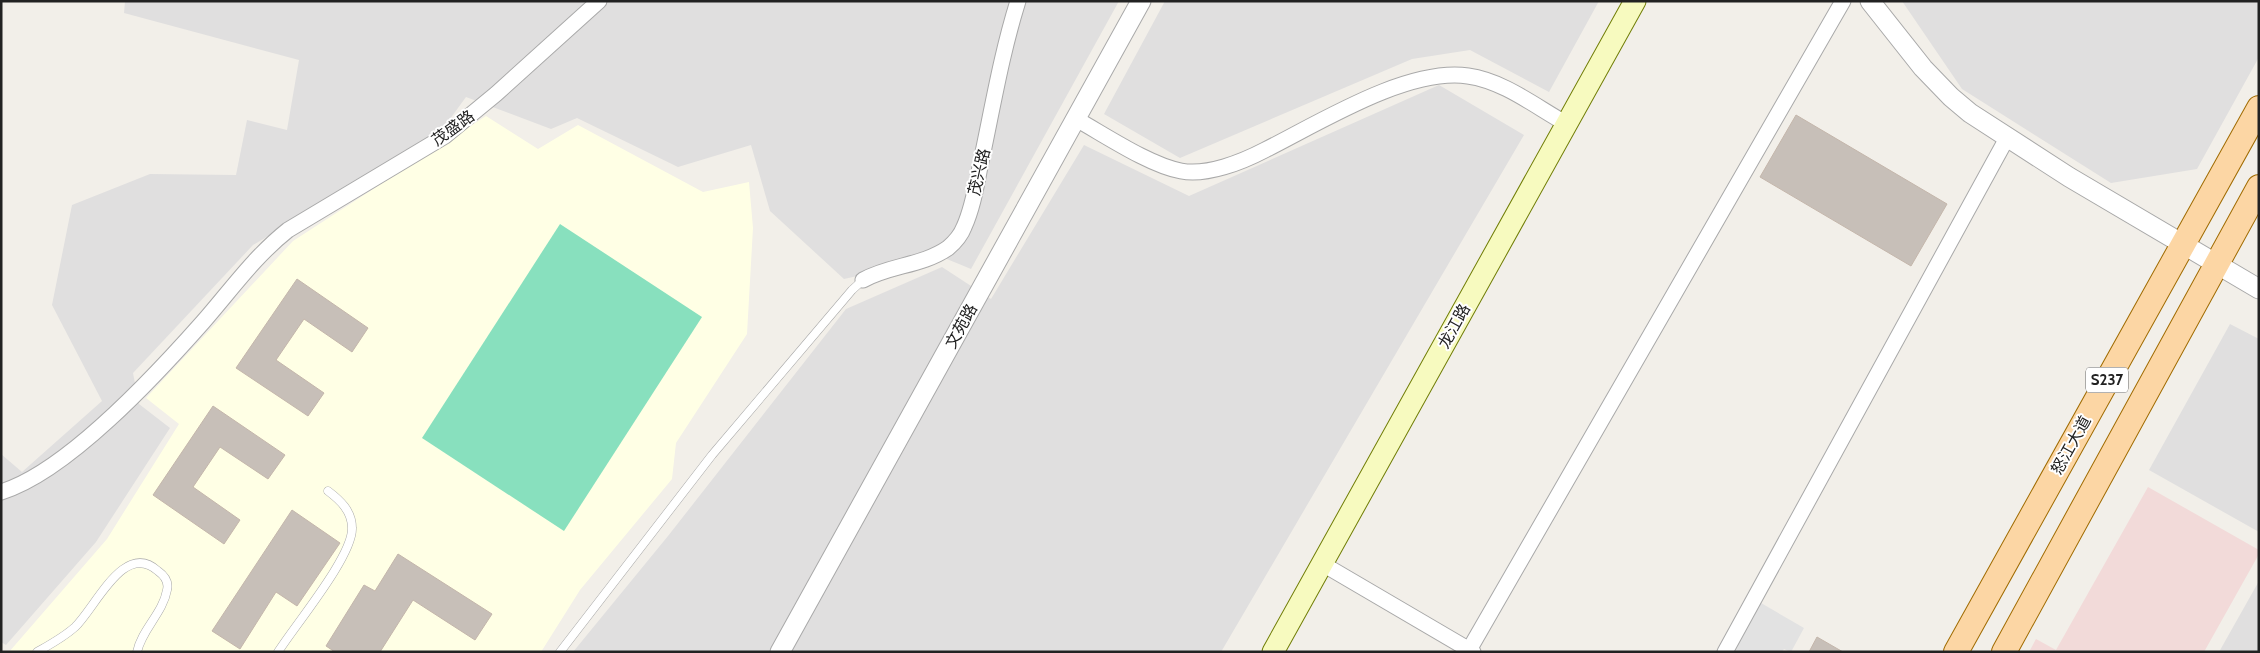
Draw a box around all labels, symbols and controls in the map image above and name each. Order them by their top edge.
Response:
street label: 茂盛路 [428,106,478,150]
street label: 茂兴路 [964,146,994,198]
street label: 文苑路 [941,300,981,352]
street label: 龙江路 [1434,300,1474,352]
road number: S237 [2086,368,2128,392]
street label: 怒江大道 [2047,412,2095,478]

